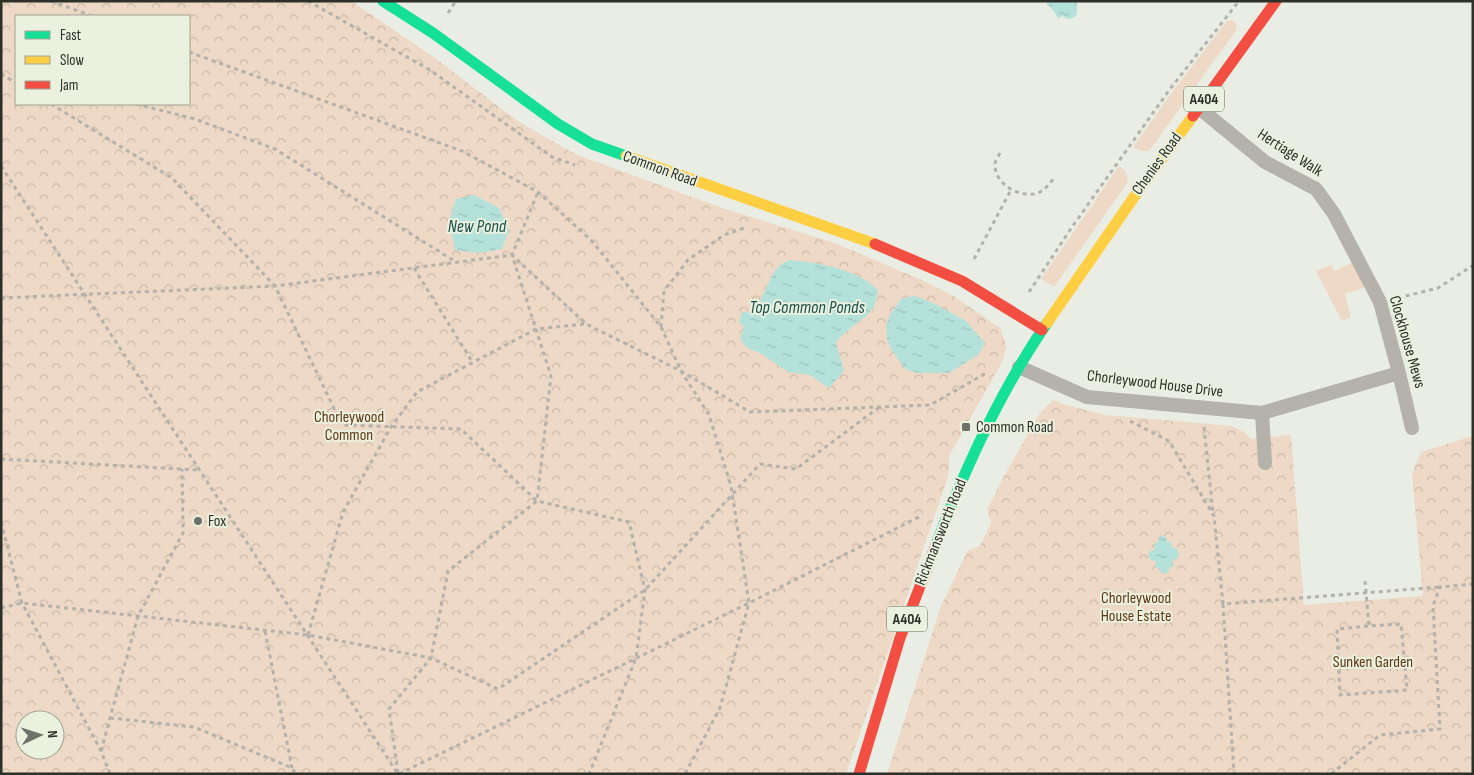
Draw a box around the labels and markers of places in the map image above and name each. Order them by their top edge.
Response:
place label: Common Road [976,418,1054,437]
marker: Common Road [960,421,972,433]
place label: Fox [208,512,226,531]
marker: Fox [192,515,204,527]

